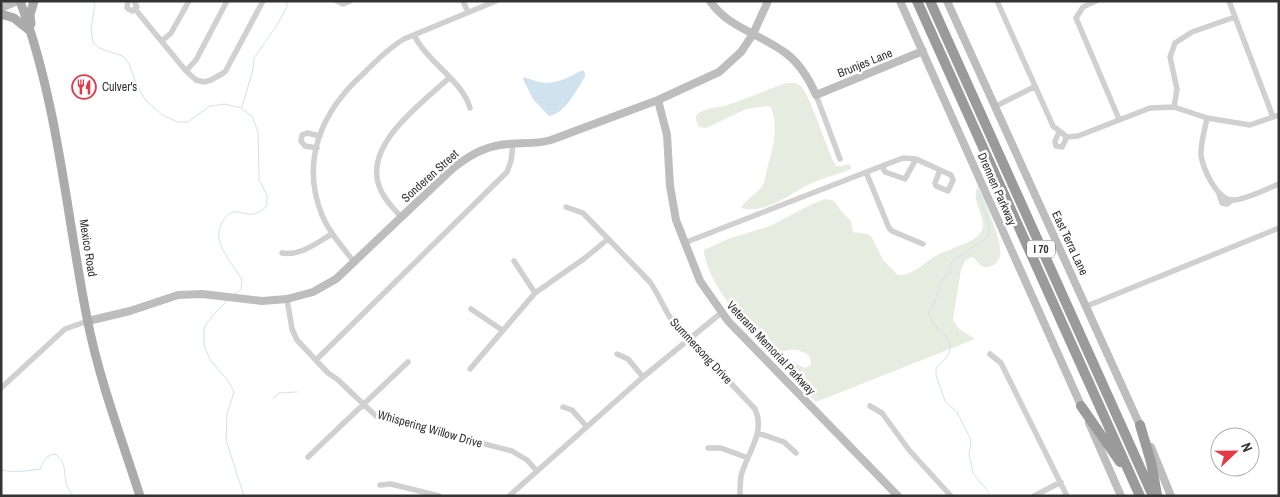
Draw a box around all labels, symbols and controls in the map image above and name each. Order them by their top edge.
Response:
street label: Brunjes Lane [835,45,895,81]
restaurant icon: Culver's [71,74,97,100]
place label: Culver's [102,79,137,95]
street label: Sonderen Street [398,146,462,206]
street label: Drennen Parkway [974,150,1020,228]
street label: East Terra Lane [1048,208,1092,278]
street label: Mexico Road [76,218,100,278]
road number: I 70 [1027,240,1055,258]
street label: Veterans Memorial Parkway [723,298,819,399]
street label: Summersong Drive [666,315,736,387]
street label: Whispering Willow Drive [376,406,484,452]
north arrow [1210,427,1260,477]
text: N [1237,440,1257,454]

